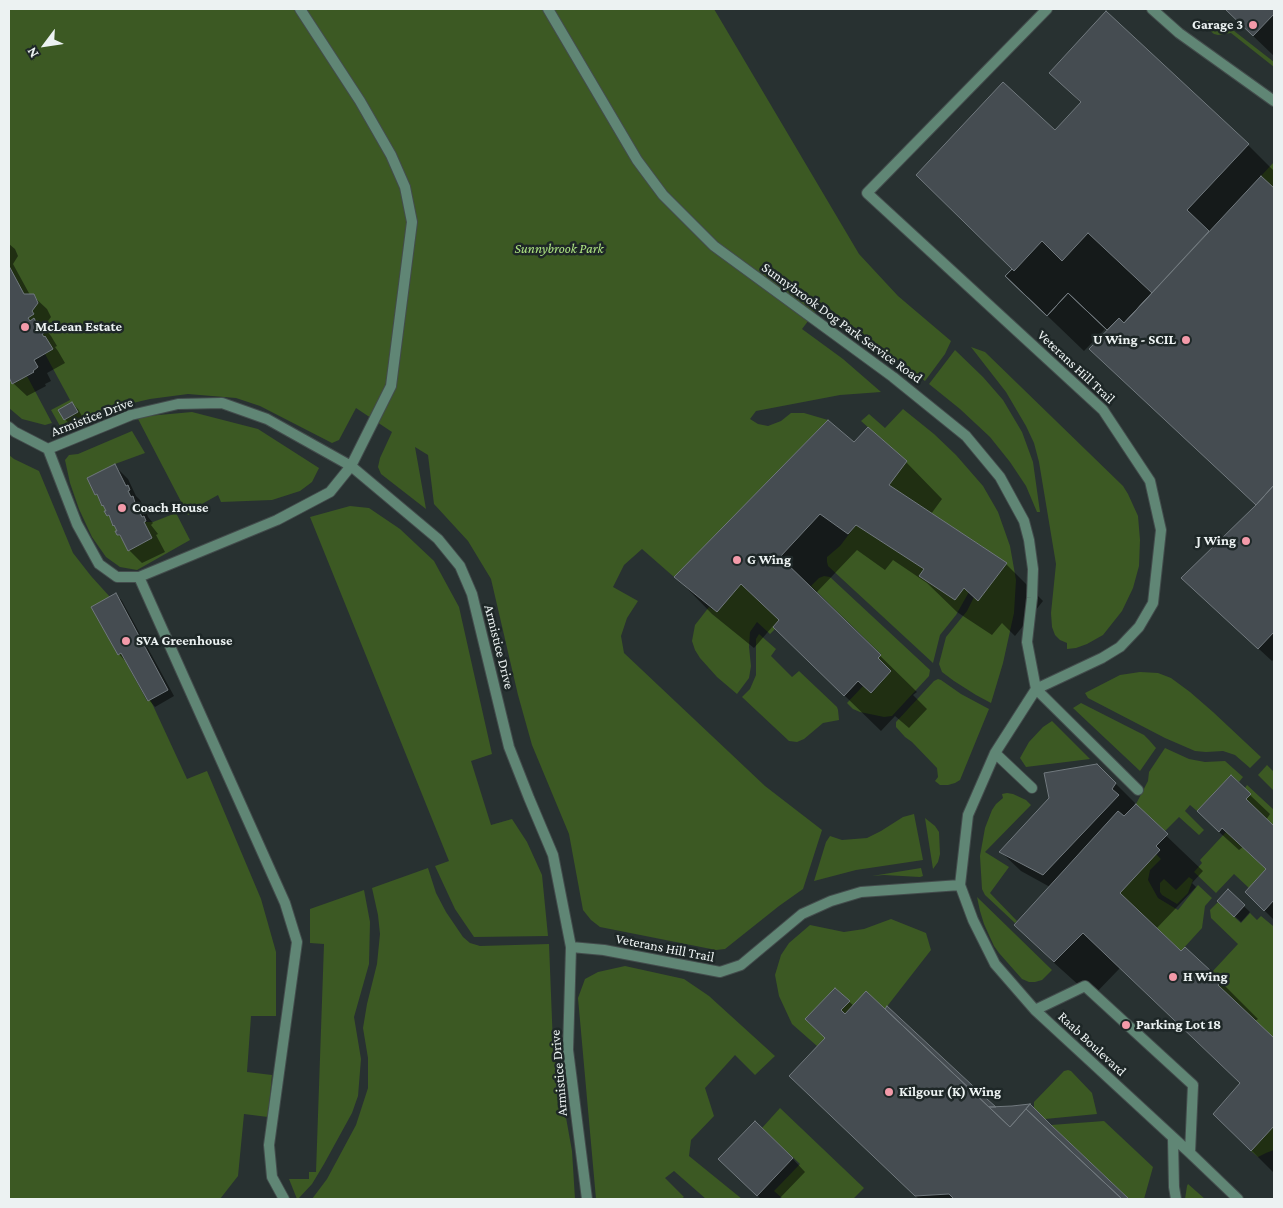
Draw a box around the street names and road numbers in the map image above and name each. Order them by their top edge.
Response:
street label: Sunnybrook Dog Park Service Road [758,259,926,387]
street label: Veterans Hill Trail [1034,327,1118,407]
street label: Armistice Drive [49,394,135,440]
street label: Armistice Drive [480,603,518,691]
street label: Veterans Hill Trail [614,930,716,966]
street label: Raab Boulevard [1054,1008,1130,1080]
street label: Armistice Drive [547,1029,571,1117]

